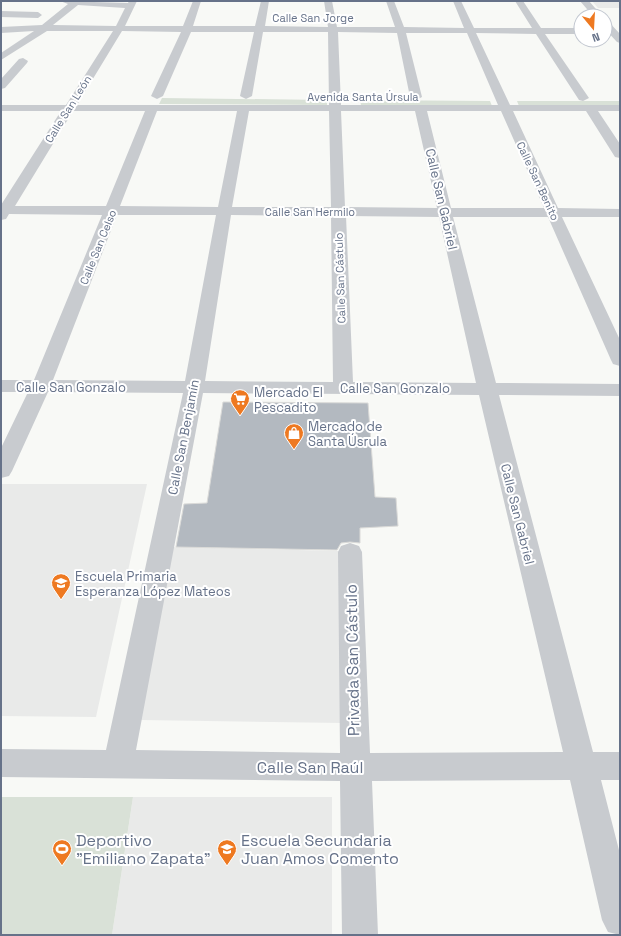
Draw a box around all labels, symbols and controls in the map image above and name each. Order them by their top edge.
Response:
north arrow [573,8,613,48]
street label: Calle San Jorge [272,11,354,25]
text: N [590,30,602,45]
street label: Calle San León [42,73,94,145]
street label: Avenida Santa Úrsula [307,89,419,104]
street label: Calle San Benito [514,139,563,223]
street label: Calle San Gabriel [422,147,461,251]
street label: Calle San Hermilo [265,205,355,219]
street label: Calle San Celso [77,207,119,287]
street label: Calle San Cástulo [331,232,349,324]
street label: Calle San Benjamín [164,378,203,496]
street label: Calle San Gonzalo [16,379,126,396]
street label: Calle San Gonzalo [340,380,450,397]
place label: Mercado El Pescadito [254,384,323,416]
supermarket icon: Mercado El Pescadito [229,388,251,416]
place label: Mercado de Santa Úsrula [308,418,388,450]
shop icon: Mercado de Santa Úsrula [283,422,305,450]
street label: Calle San Gabriel [497,462,538,566]
place label: Escuela Primaria Esperanza López Mateos [75,568,231,600]
school or university icon: Escuela Primaria Esperanza López Mateos [50,572,72,600]
street label: Privada San Cástulo [341,584,364,736]
street label: Calle San Raúl [257,757,363,778]
place label: Deportivo "Emiliano Zapata" [76,830,211,869]
place label: Escuela Secundaria Juan Amos Comento [241,830,399,869]
sports icon: Deportivo "Emiliano Zapata" [51,838,73,866]
school or university icon: Escuela Secundaria Juan Amos Comento [216,838,238,866]

